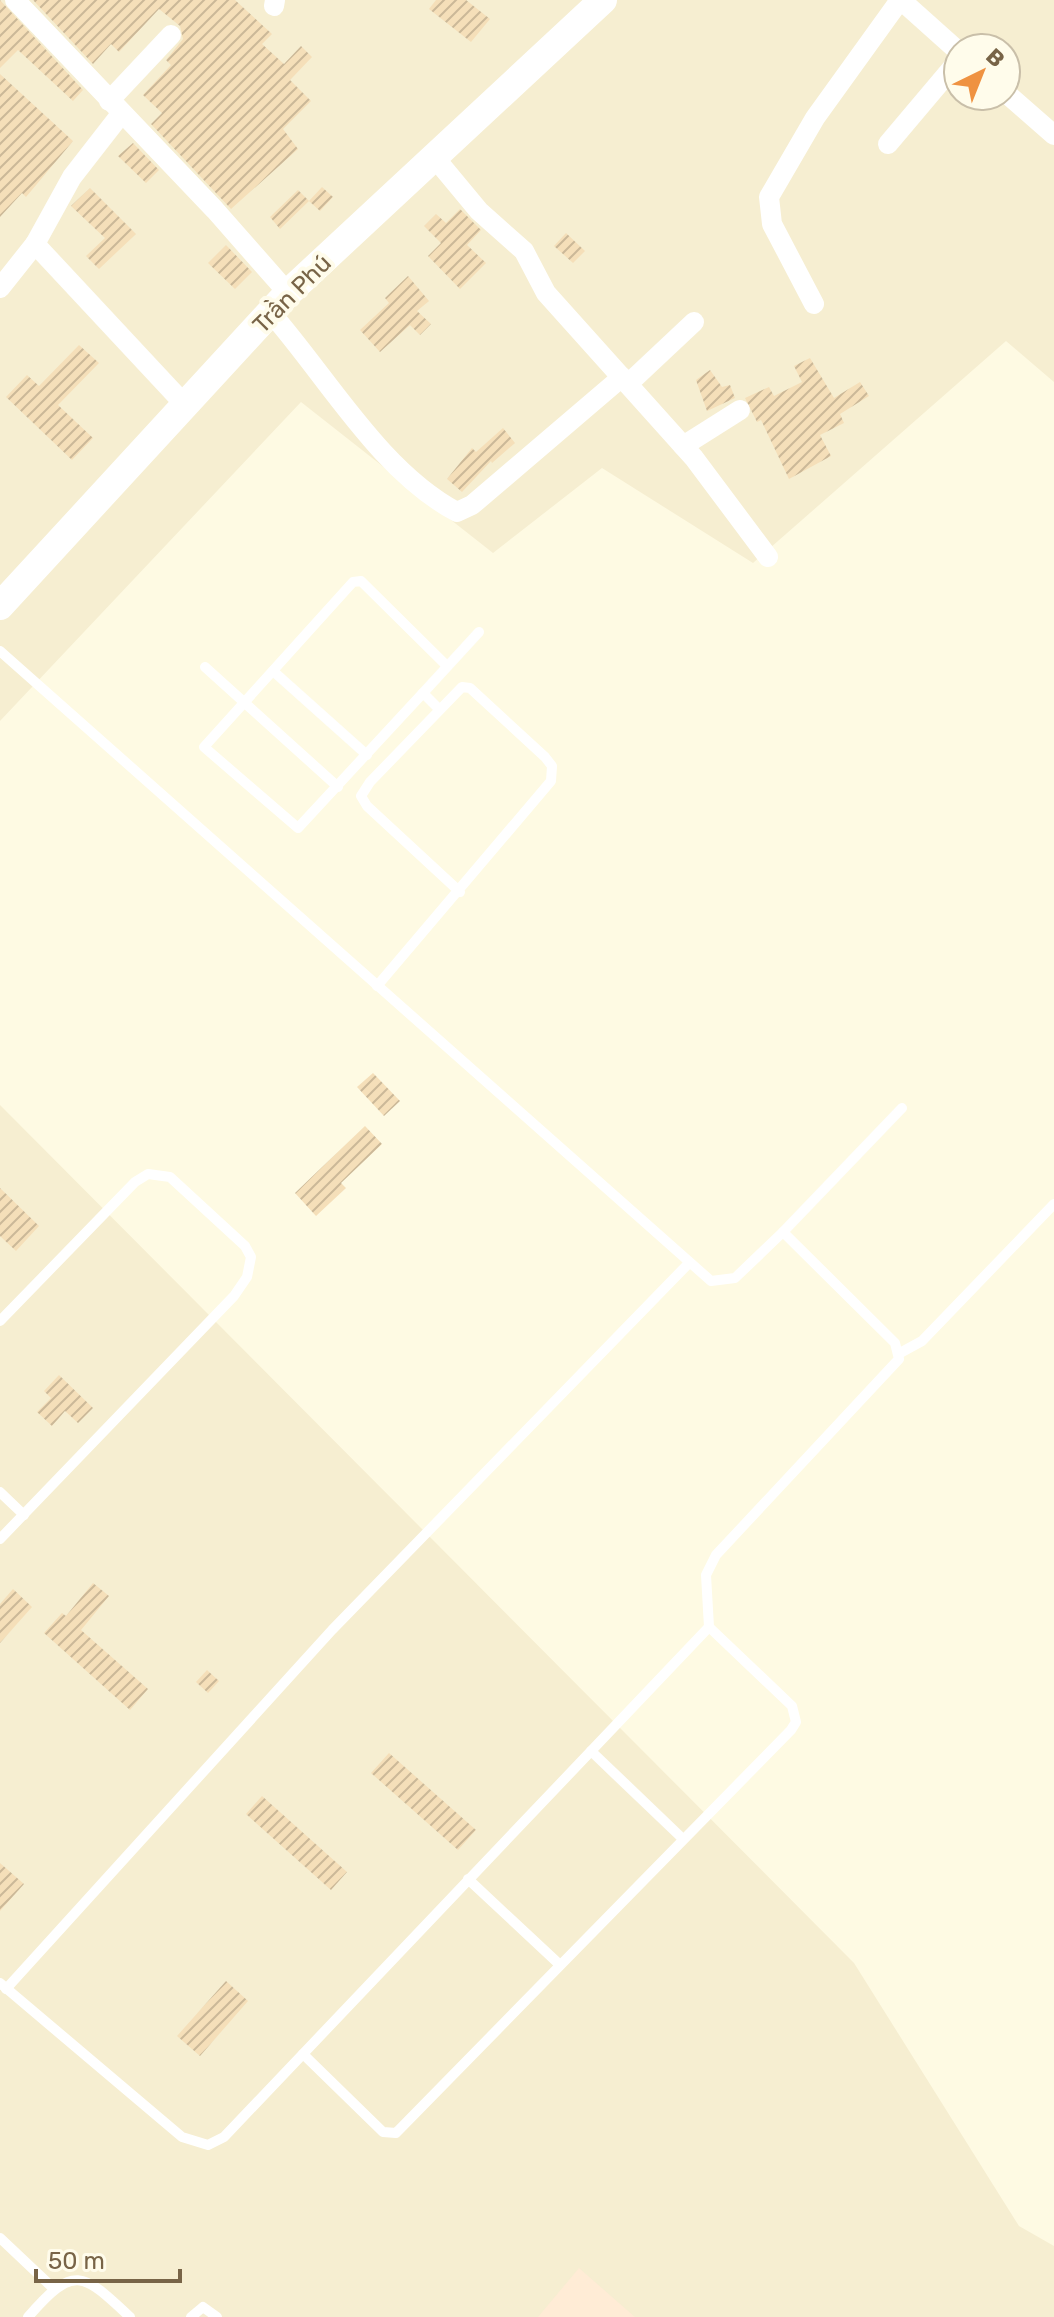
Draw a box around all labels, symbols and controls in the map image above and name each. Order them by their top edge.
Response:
north arrow [942,32,1022,112]
text: B [980,43,1010,73]
street label: Trần Phú [246,248,337,339]
scale bar [36,2233,180,2283]
text: 50 m [48,2247,105,2275]

